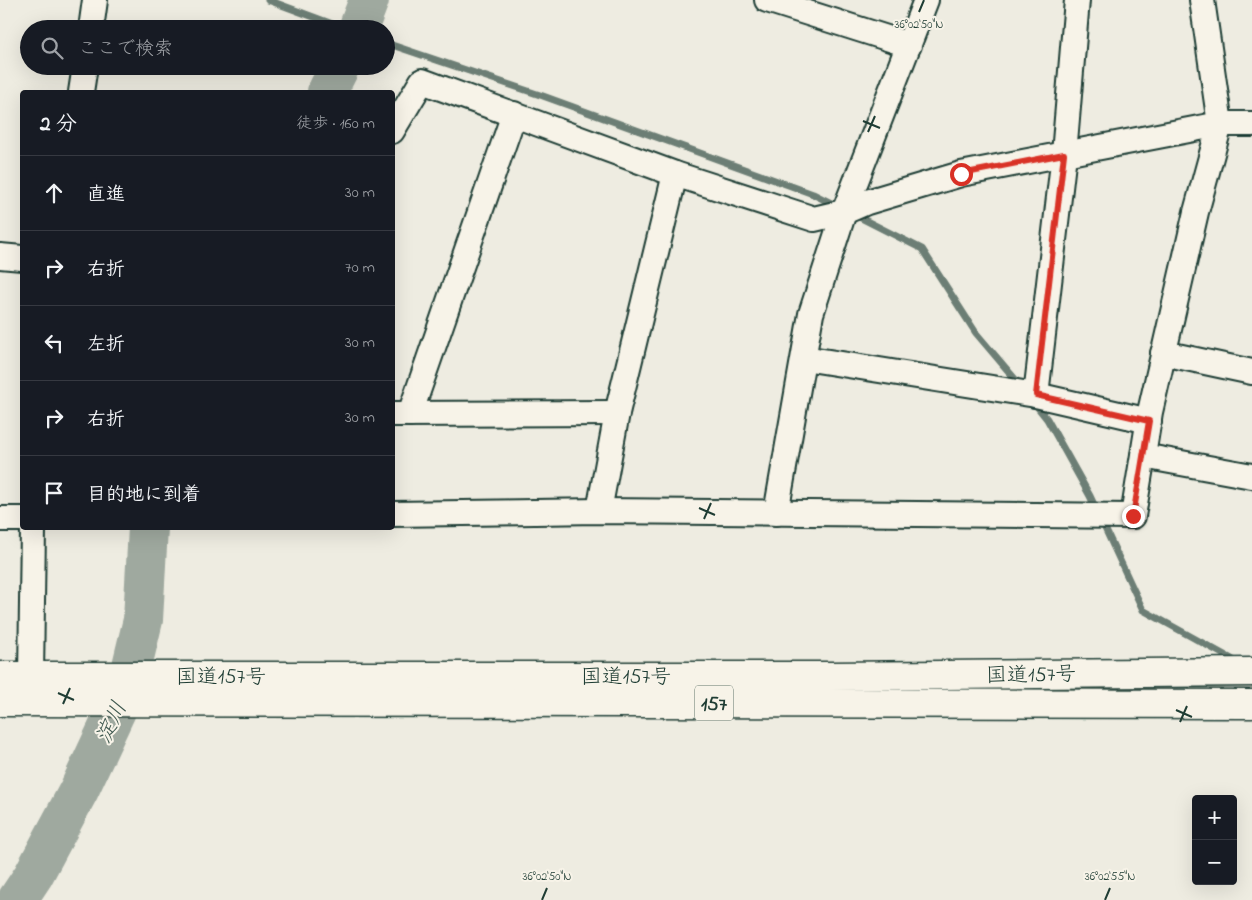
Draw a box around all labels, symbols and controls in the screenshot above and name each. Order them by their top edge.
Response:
text: 36°02'50"N [895,16,943,34]
search box [20,20,395,75]
icon: search [38,34,66,62]
text: ここで検索 [78,36,173,63]
text: 2 分 [40,110,77,140]
text: 徒歩 · 160 m [296,112,375,136]
route start [950,163,973,186]
icon: ahead [40,179,68,207]
text: 30 m [345,181,375,205]
text: 直進 [87,182,125,209]
icon: right [40,254,68,282]
text: 70 m [345,256,375,280]
text: 右折 [87,257,125,284]
icon: left [40,329,68,357]
text: 30 m [345,331,375,355]
text: 左折 [87,332,125,359]
icon: right [40,404,68,432]
text: 30 m [345,406,375,430]
text: 右折 [87,407,125,434]
icon: arrive [40,479,68,507]
text: 目的地に到着 [87,482,201,509]
route end [1122,505,1145,528]
street label: 国道157号 [986,660,1076,692]
street label: 国道157号 [176,663,266,693]
street label: 国道157号 [581,663,671,693]
road number: 157 [695,686,733,720]
water label: 淀川 [89,697,137,750]
map controls [1192,795,1237,885]
button: + [1192,795,1237,840]
button: − [1192,840,1237,885]
text: 36°02'50"N [523,868,571,886]
text: 36°02'55"N [1085,868,1135,886]

